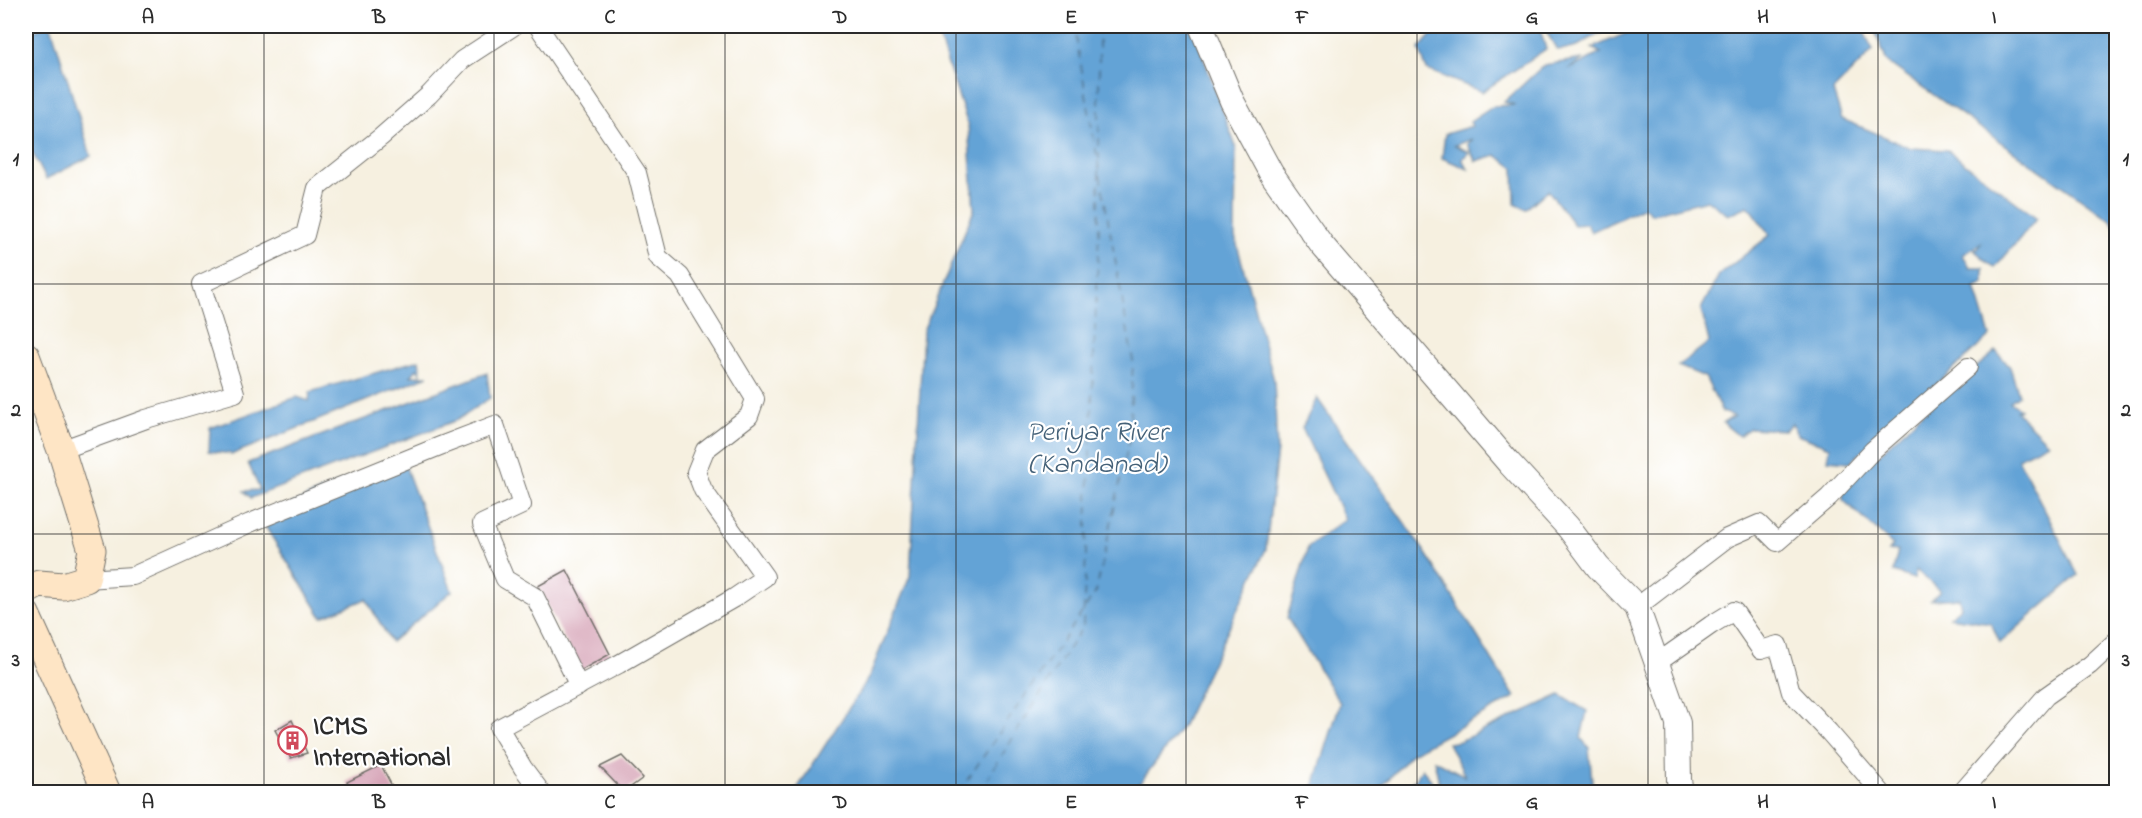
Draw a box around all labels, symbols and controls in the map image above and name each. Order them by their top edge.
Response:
text: A [142,4,154,33]
text: B [371,4,386,33]
text: C [605,4,616,33]
text: D [832,4,847,33]
text: E [1065,4,1077,33]
text: F [1295,4,1309,33]
text: G [1526,4,1539,33]
text: H [1757,4,1769,33]
text: I [1992,4,1997,33]
text: 1 [13,146,20,175]
text: 1 [2123,146,2130,175]
text: 2 [10,397,21,426]
text: 2 [2120,397,2131,426]
water label: Periyar River (Kandanad) [1027,413,1171,486]
text: 3 [11,647,20,676]
text: 3 [2121,647,2130,676]
place label: ICMS International [313,708,450,778]
building icon: ICMS International [276,725,308,757]
text: A [142,789,154,818]
text: B [371,789,386,818]
text: C [605,789,616,818]
text: D [832,789,847,818]
text: E [1065,789,1077,818]
text: F [1295,789,1309,818]
text: G [1526,789,1539,818]
text: H [1757,789,1769,818]
text: I [1992,789,1997,818]

